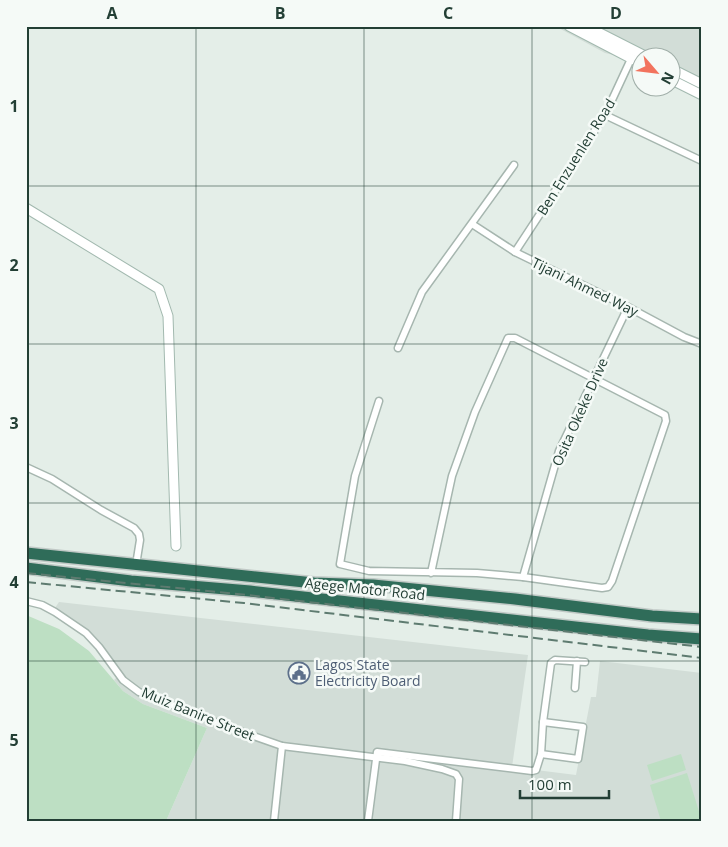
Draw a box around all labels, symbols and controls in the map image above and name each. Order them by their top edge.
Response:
text: A [106,2,118,24]
text: B [275,2,285,24]
text: C [443,2,453,24]
text: D [610,2,622,24]
north arrow [630,48,680,98]
text: N [657,69,679,88]
text: 1 [9,95,19,117]
street label: Ben Enzuenlen Road [532,95,619,219]
street label: Tijani Ahmed Way [529,252,643,321]
text: 2 [9,254,19,276]
street label: Osita Okeke Drive [547,354,612,469]
text: 3 [9,412,19,434]
text: 4 [9,571,19,593]
street label: Agege Motor Road [304,573,426,604]
place label: Lagos State Electricity Board [315,655,421,690]
public building icon: Lagos State Electricity Board [287,661,311,685]
street label: Muiz Banire Street [139,682,257,745]
text: 5 [9,729,19,751]
scale bar [520,767,609,799]
text: 100 m [528,774,572,794]

